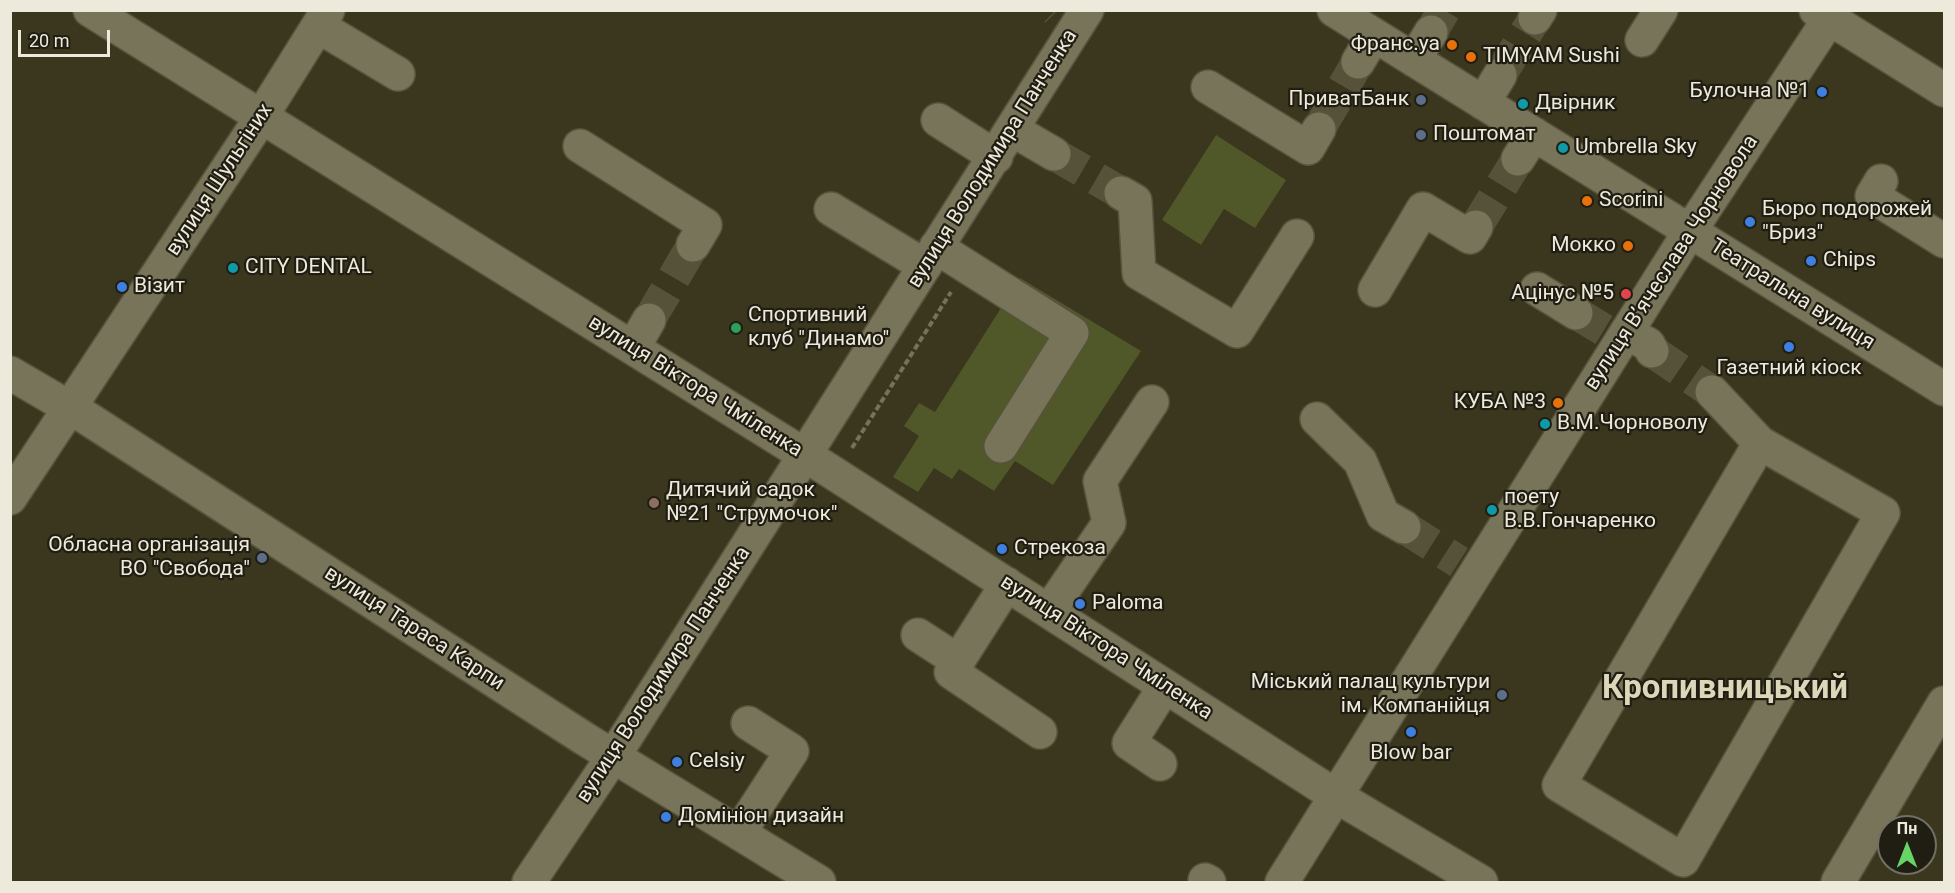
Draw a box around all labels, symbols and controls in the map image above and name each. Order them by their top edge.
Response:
scale bar [21,18,112,56]
street label: вулиця Володимира Панченка [903,25,1083,293]
text: 20 m [29,30,69,51]
place label: Франс.уа [1351,32,1440,58]
marker: Франс.уа [1445,38,1459,52]
place label: TIMYAM Sushi [1483,44,1620,70]
marker: TIMYAM Sushi [1464,50,1478,64]
place label: Булочна №1 [1690,79,1810,105]
marker: Булочна №1 [1815,85,1829,99]
place label: ПриватБанк [1289,87,1409,113]
place label: Двірник [1535,91,1615,117]
marker: ПриватБанк [1414,93,1428,107]
marker: Двірник [1516,97,1530,111]
street label: вулиця Шульгіних [161,99,279,261]
place label: Поштомат [1433,122,1536,148]
marker: Поштомат [1414,128,1428,142]
street label: вулиця Вʼячеслава Чорновола [1580,131,1764,395]
place label: Umbrella Sky [1575,135,1697,161]
marker: Umbrella Sky [1556,141,1570,155]
place label: Scorini [1599,188,1663,214]
marker: Scorini [1580,194,1594,208]
place label: Бюро подорожей "Бриз" [1762,197,1932,247]
marker: Бюро подорожей "Бриз" [1743,215,1757,229]
place label: Мокко [1551,233,1616,259]
street label: Театральна вулиця [1705,234,1879,356]
marker: Мокко [1621,239,1635,253]
place label: Chips [1823,248,1876,274]
marker: Chips [1804,254,1818,268]
place label: CITY DENTAL [245,255,372,281]
marker: CITY DENTAL [226,261,240,275]
place label: Візит [134,274,185,300]
marker: Візит [115,280,129,294]
place label: Ацінус №5 [1511,281,1614,307]
marker: Ацінус №5 [1619,287,1633,301]
place label: Спортивний клуб "Динамо" [748,303,889,353]
street label: вулиця Віктора Чміленка [583,311,807,463]
marker: Спортивний клуб "Динамо" [729,321,743,335]
marker: Газетний кіоск [1782,340,1796,354]
place label: Газетний кіоск [1716,356,1862,382]
place label: КУБА №3 [1454,390,1546,416]
marker: КУБА №3 [1551,396,1565,410]
place label: В.М.Чорноволу [1557,411,1708,437]
marker: В.М.Чорноволу [1538,417,1552,431]
place label: Дитячий садок №21 "Струмочок" [666,478,838,528]
place label: поету В.В.Гончаренко [1504,485,1656,535]
marker: Дитячий садок №21 "Струмочок" [647,496,661,510]
marker: поету В.В.Гончаренко [1485,503,1499,517]
place label: Обласна організація ВО "Свобода" [48,533,250,583]
place label: Стрекоза [1014,536,1106,562]
street label: вулиця Володимира Панченка [572,542,756,808]
marker: Стрекоза [995,542,1009,556]
marker: Обласна організація ВО "Свобода" [255,551,269,565]
street label: вулиця Тараса Карпи [319,561,509,697]
street label: вулиця Віктора Чміленка [995,570,1217,726]
place label: Paloma [1092,591,1163,617]
marker: Paloma [1073,597,1087,611]
place label: Міський палац культури ім. Компанійця [1251,670,1490,720]
district label: Кропивницький [1602,670,1848,710]
marker: Міський палац культури ім. Компанійця [1495,688,1509,702]
marker: Blow bar [1404,725,1418,739]
place label: Blow bar [1370,741,1452,767]
place label: Celsiy [689,749,745,775]
marker: Celsiy [670,755,684,769]
place label: Домініон дизайн [678,804,844,830]
marker: Домініон дизайн [659,810,673,824]
north arrow [1877,815,1937,875]
text: Пн [1897,819,1917,838]

